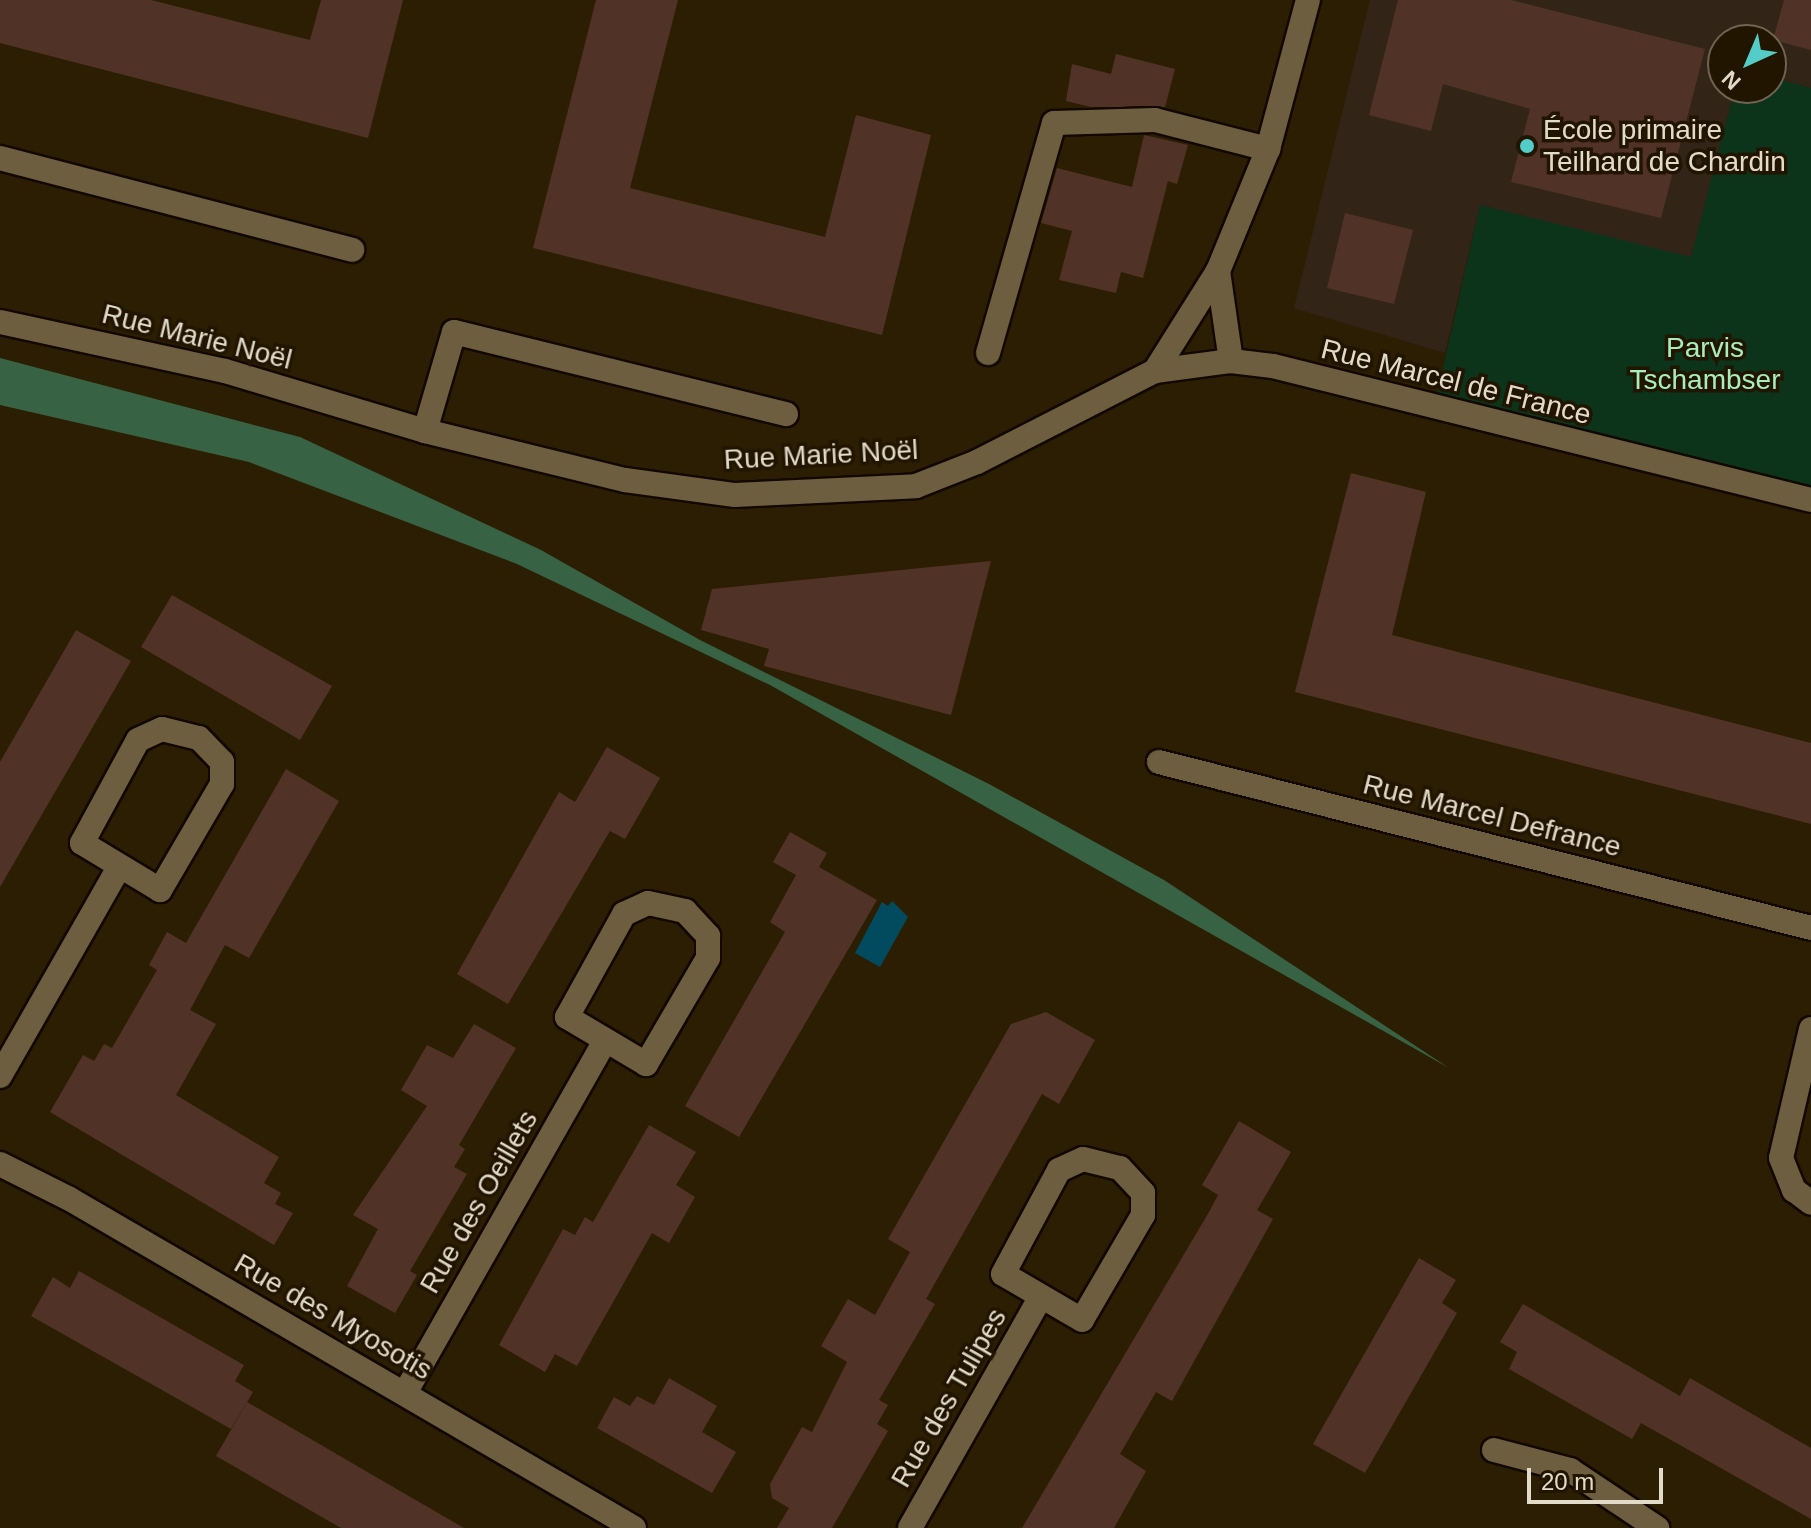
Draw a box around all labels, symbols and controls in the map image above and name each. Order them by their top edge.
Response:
north arrow [1707,24,1787,104]
text: N [1717,66,1746,95]
place label: École primaire Teilhard de Chardin [1543,113,1786,179]
marker: École primaire Teilhard de Chardin [1518,137,1536,155]
street label: Rue Marie Noël [99,297,295,377]
park label: Parvis Tschambser [1630,331,1780,397]
street label: Rue Marcel de France [1318,332,1594,432]
street label: Rue Marie Noël [723,433,919,477]
street label: Rue Marcel Defrance [1360,768,1624,864]
street label: Rue des Oeillets [413,1105,545,1299]
street label: Rue des Myosotis [228,1247,438,1387]
street label: Rue des Tulipes [884,1302,1014,1494]
scale bar [1531,1452,1667,1502]
text: 20 m [1541,1468,1594,1495]

